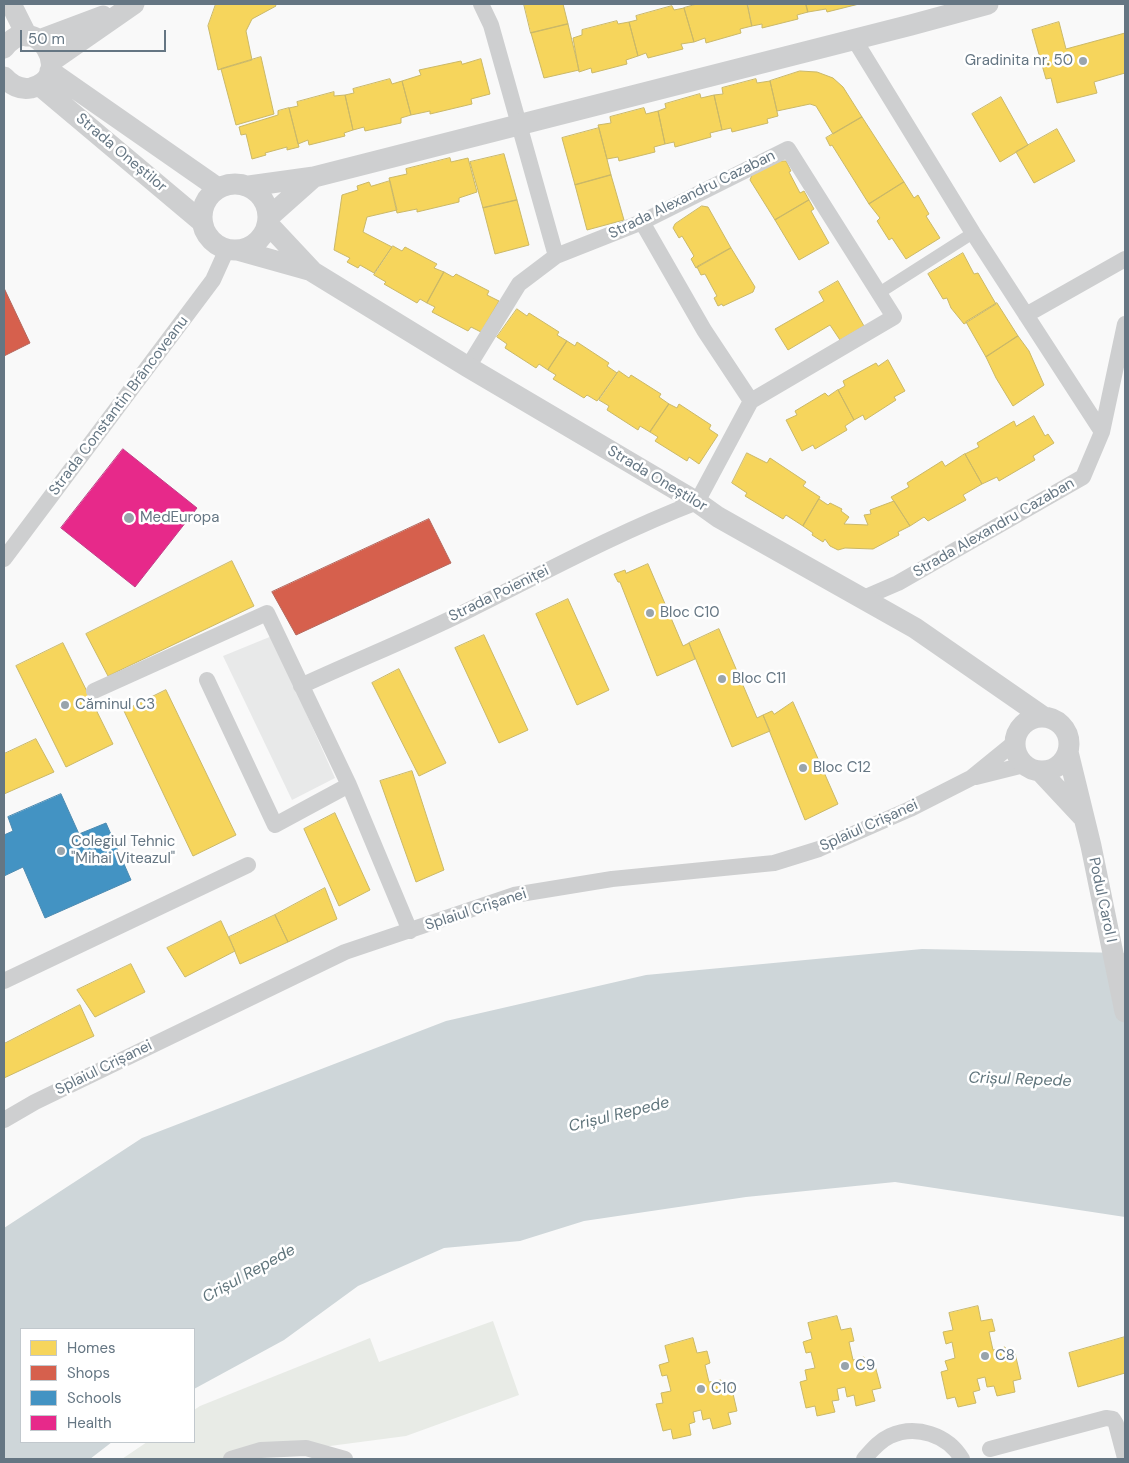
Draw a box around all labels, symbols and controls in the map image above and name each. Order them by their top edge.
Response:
scale bar [22,20,169,52]
text: 50 m [28,29,65,49]
place label: Gradinita nr. 50 [965,52,1073,70]
marker: Gradinita nr. 50 [1077,55,1089,67]
street label: Strada Oneștilor [72,110,170,196]
street label: Strada Alexandru Cazaban [606,147,778,243]
street label: Strada Constantin Brâncoveanu [46,313,192,499]
street label: Strada Oneștilor [604,442,710,516]
street label: Strada Alexandru Cazaban [910,474,1078,582]
place label: MedEuropa [140,509,219,527]
marker: MedEuropa [122,511,136,525]
street label: Strada Poieniței [446,562,552,626]
place label: Bloc C10 [660,604,720,622]
marker: Bloc C10 [644,607,656,619]
place label: Bloc C11 [732,670,786,688]
marker: Bloc C11 [716,673,728,685]
place label: Căminul C3 [75,696,155,714]
marker: Căminul C3 [59,699,71,711]
place label: Bloc C12 [813,759,871,777]
marker: Bloc C12 [797,762,809,774]
street label: Splaiul Crișanei [817,796,921,856]
place label: Colegiul Tehnic "Mihai Viteazul" [71,833,175,868]
marker: Colegiul Tehnic "Mihai Viteazul" [55,845,67,857]
street label: Podul Carol I [1084,856,1120,944]
street label: Splaiul Crișanei [423,885,529,935]
street label: Splaiul Crișanei [53,1037,155,1099]
water label: Crișul Repede [968,1069,1072,1091]
water label: Crișul Repede [567,1093,671,1137]
water label: Crișul Repede [199,1241,299,1307]
legend [20,1328,195,1443]
text: Homes [67,1338,116,1358]
place label: C8 [995,1347,1015,1365]
marker: C8 [979,1350,991,1362]
place label: C9 [855,1357,875,1375]
marker: C9 [839,1360,851,1372]
text: Shops [67,1363,110,1383]
place label: C10 [711,1380,737,1398]
marker: C10 [695,1383,707,1395]
text: Schools [67,1388,122,1408]
text: Health [67,1413,112,1433]

